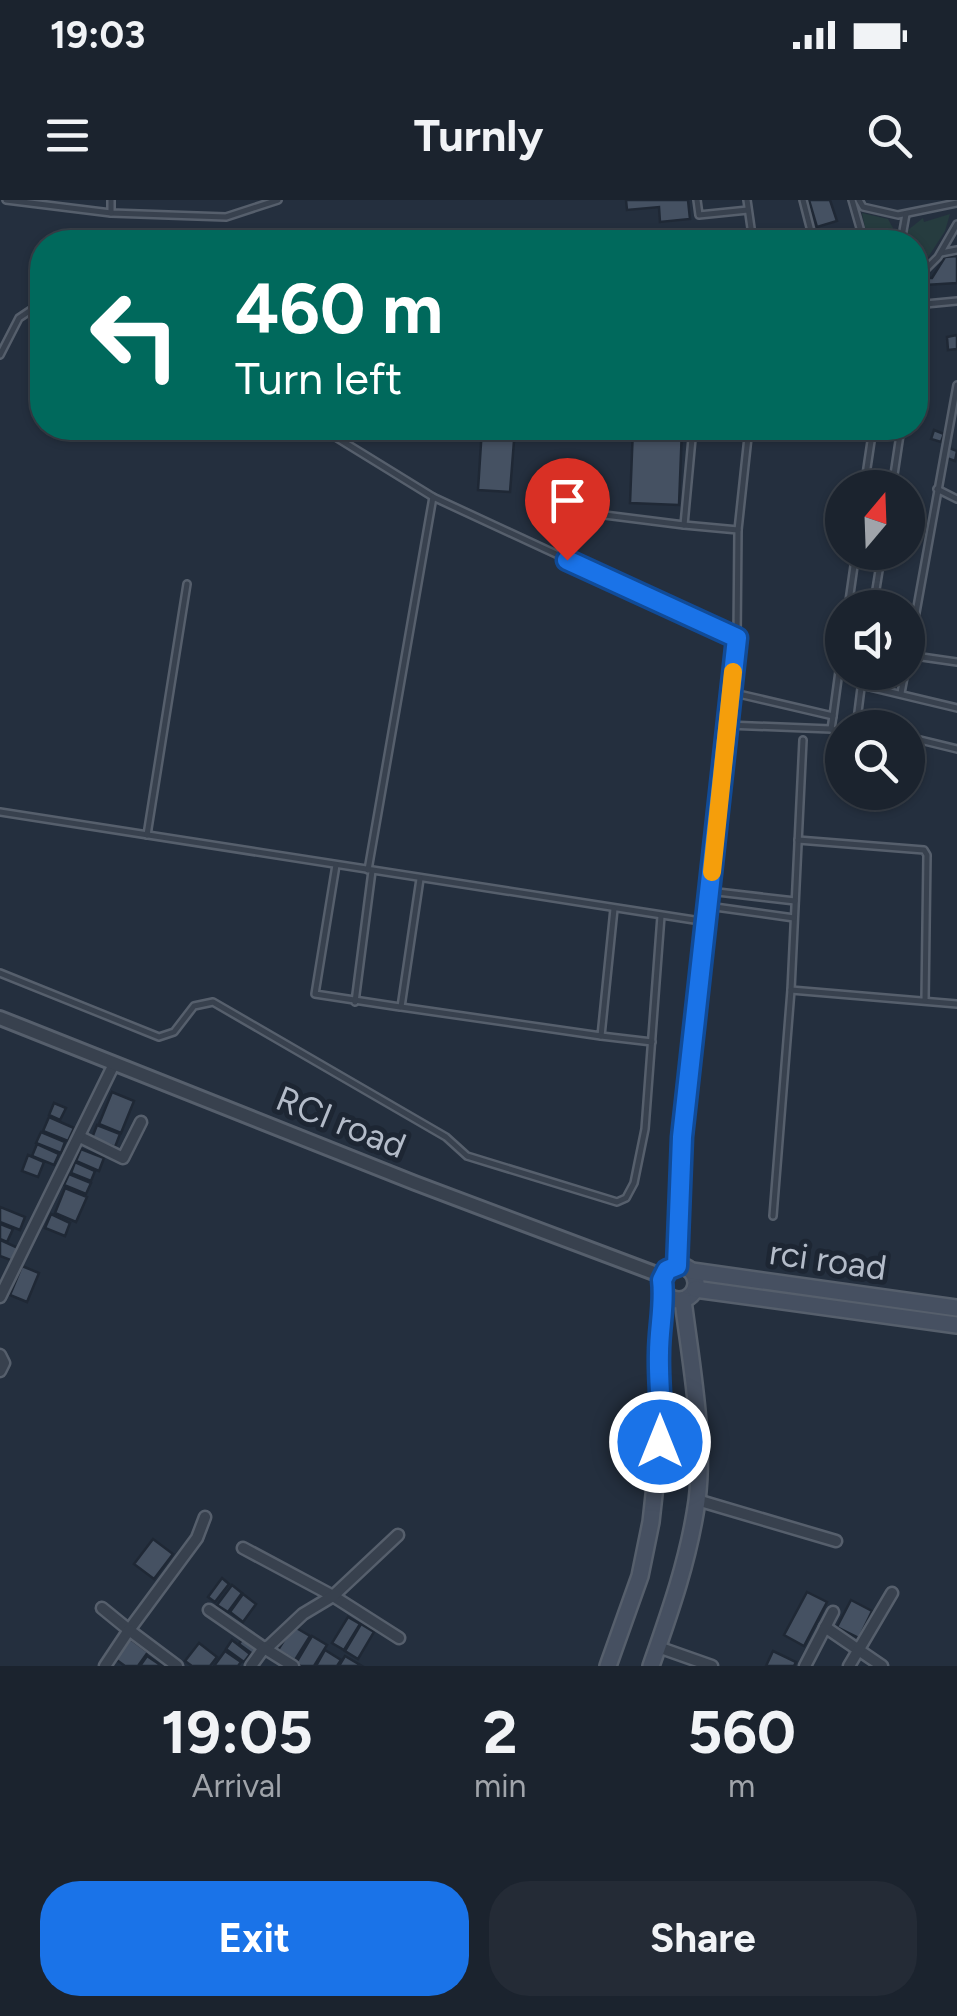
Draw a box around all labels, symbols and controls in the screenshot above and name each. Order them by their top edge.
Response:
text: 19:03 [50,12,145,58]
icon: menu [40,108,95,163]
text: Turnly [414,108,543,162]
icon: search [862,108,917,163]
text: 460 m [235,266,443,351]
icon: left [70,270,200,400]
text: Turn left [235,351,402,405]
pin [525,458,610,561]
north arrow [825,470,925,570]
map controls [825,470,925,810]
icon: arrive [540,473,595,528]
button: sound [825,590,925,690]
button: search [825,710,925,810]
street label: RCI road [270,1077,412,1167]
street label: rci road [767,1231,889,1289]
position arrow [608,1390,712,1494]
text: 19:05 [161,1696,313,1768]
text: 2 [483,1696,518,1768]
text: 560 [687,1696,796,1768]
text: Arrival [192,1767,282,1805]
text: min [474,1767,526,1805]
text: m [728,1767,755,1805]
button: Exit [40,1881,469,1996]
button: Share [489,1881,917,1996]

